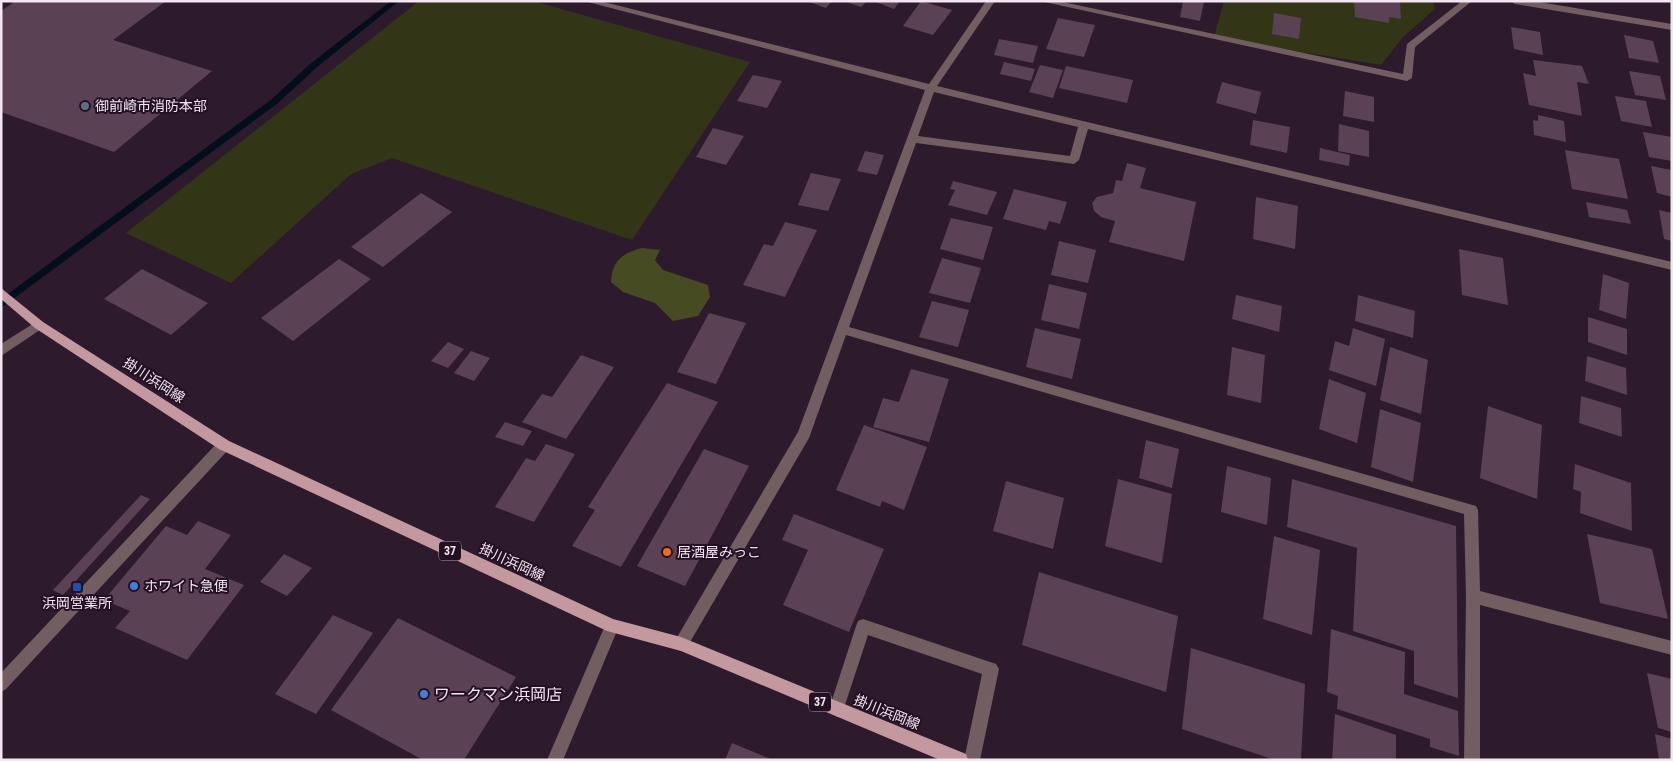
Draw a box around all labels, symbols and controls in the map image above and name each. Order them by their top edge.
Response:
place label: 御前崎市消防本部 [95,98,207,114]
marker: 御前崎市消防本部 [79,100,91,112]
street label: 掛川浜岡線 [120,354,188,406]
street label: 掛川浜岡線 [477,540,547,584]
road number: 37 [439,542,461,560]
place label: 居酒屋みっこ [677,544,761,560]
marker: 居酒屋みっこ [661,546,673,558]
place label: ホワイト急便 [144,578,228,594]
marker: ホワイト急便 [128,580,140,592]
marker: 浜岡営業所 [71,581,83,593]
place label: 浜岡営業所 [42,595,112,611]
place label: ワークマン浜岡店 [434,685,562,704]
marker: ワークマン浜岡店 [418,688,430,700]
street label: 掛川浜岡線 [852,691,922,733]
road number: 37 [809,692,831,712]

